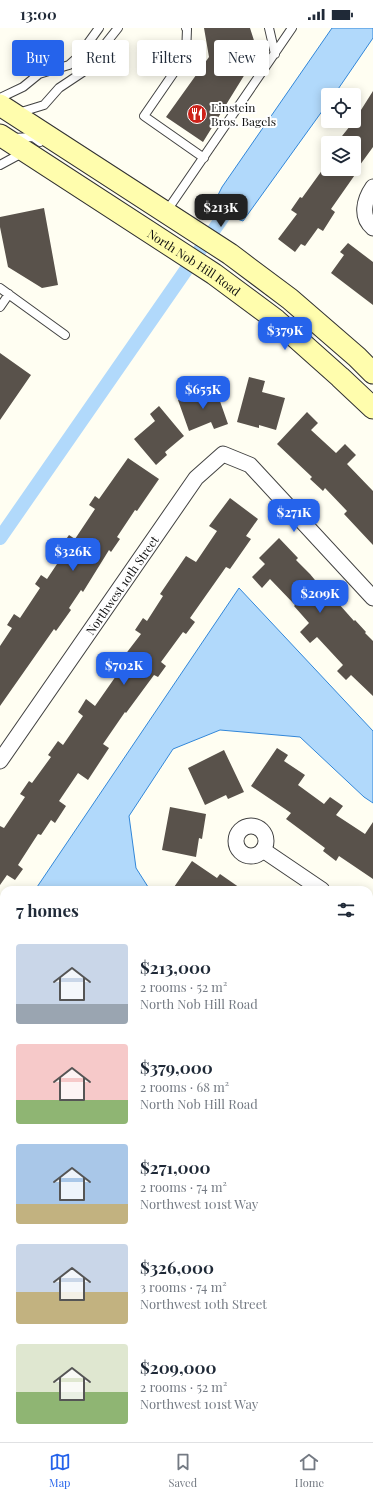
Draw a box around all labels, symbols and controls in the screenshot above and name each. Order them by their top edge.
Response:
text: 13:00 [20,4,57,24]
chip: Buy [12,40,64,76]
chip: Rent [72,40,129,76]
chip: Filters [137,40,206,76]
chip: New [214,40,269,76]
map controls [321,88,361,176]
button: locate [321,88,361,128]
place label: Einstein Bros. Bagels [211,99,276,129]
restaurant icon: Einstein Bros. Bagels [186,103,208,125]
button: layers [321,136,361,176]
pin: $213K [193,194,249,228]
text: $213K [204,198,238,215]
street label: North Nob Hill Road [145,225,244,299]
pin: $379K [257,317,313,351]
text: $379K [267,321,303,338]
pin: $655K [175,376,231,410]
text: $655K [185,380,221,397]
pin: $271K [266,499,322,533]
text: $271K [277,503,311,520]
street label: Northwest 10th Street [82,532,162,638]
pin: $326K [45,538,101,572]
text: $326K [54,542,92,559]
pin: $209K [292,580,348,614]
text: $209K [300,584,340,601]
pin: $702K [96,652,152,686]
text: $702K [105,656,143,673]
text: 7 homes [16,899,79,921]
icon: filters [335,899,357,921]
text: $213,000 [140,956,211,978]
icon: home [48,960,96,1008]
text: 2 rooms · 52 m² [140,978,227,995]
text: North Nob Hill Road [140,995,258,1012]
text: $379,000 [140,1056,213,1078]
icon: home [48,1060,96,1108]
text: 2 rooms · 68 m² [140,1078,229,1095]
text: North Nob Hill Road [140,1095,258,1112]
text: $271,000 [140,1156,210,1178]
icon: home [48,1160,96,1208]
text: 2 rooms · 74 m² [140,1178,227,1195]
text: Northwest 101st Way [140,1195,258,1212]
text: $326,000 [140,1256,214,1278]
icon: home [48,1260,96,1308]
text: 3 rooms · 74 m² [140,1278,227,1295]
text: Northwest 10th Street [140,1295,267,1312]
text: $209,000 [140,1356,217,1378]
icon: home [48,1360,96,1408]
text: 2 rooms · 52 m² [140,1378,227,1395]
text: Northwest 101st Way [140,1395,258,1412]
tab: Map [49,1451,71,1490]
tab: Saved [168,1451,197,1490]
tab: Home [295,1451,324,1490]

